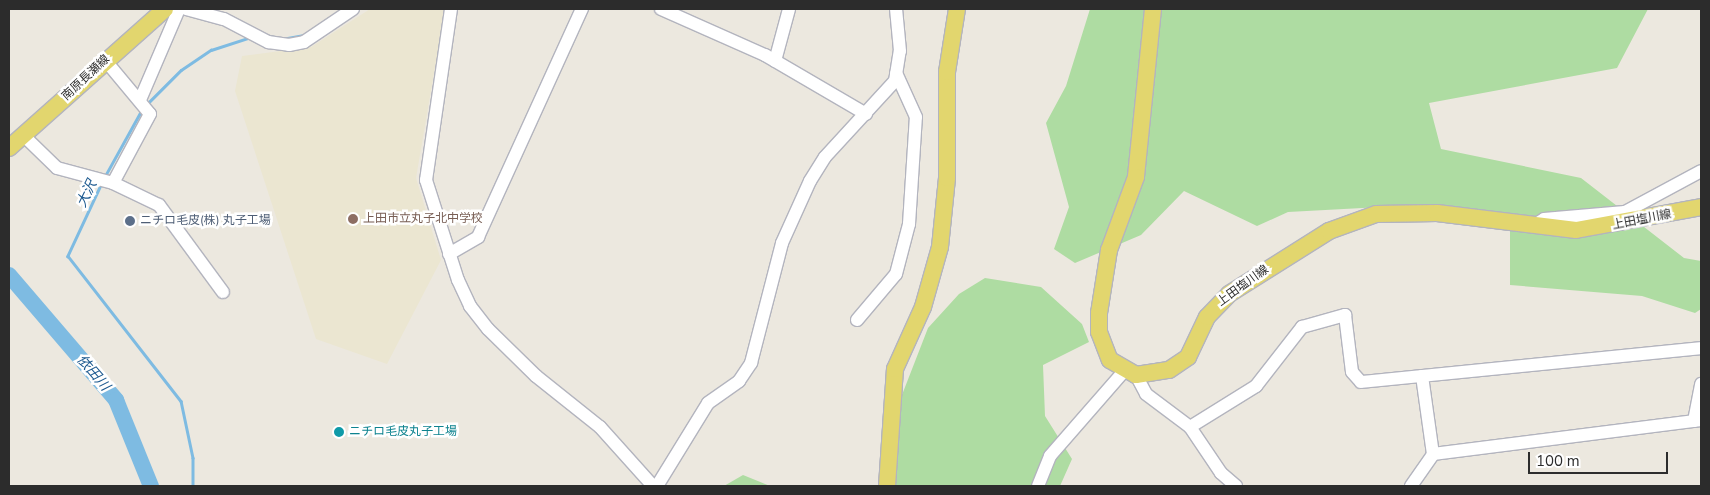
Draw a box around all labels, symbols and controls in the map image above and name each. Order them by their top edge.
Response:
street label: 南原長瀬線 [59,52,113,104]
water label: 大沢 [73,178,101,210]
street label: 上田塩川線 [1611,207,1673,233]
place label: 上田市立丸子北中学校 [363,212,483,226]
marker: 上田市立丸子北中学校 [347,213,359,225]
place label: ニチロ毛皮(株) 丸子工場 [140,214,271,228]
marker: ニチロ毛皮(株) 丸子工場 [124,215,136,227]
street label: 上田塩川線 [1214,263,1272,309]
water label: 依田川 [73,352,113,394]
place label: ニチロ毛皮丸子工場 [349,425,457,439]
marker: ニチロ毛皮丸子工場 [333,426,345,438]
scale bar [1530,442,1670,474]
text: 100 m [1536,451,1580,471]

